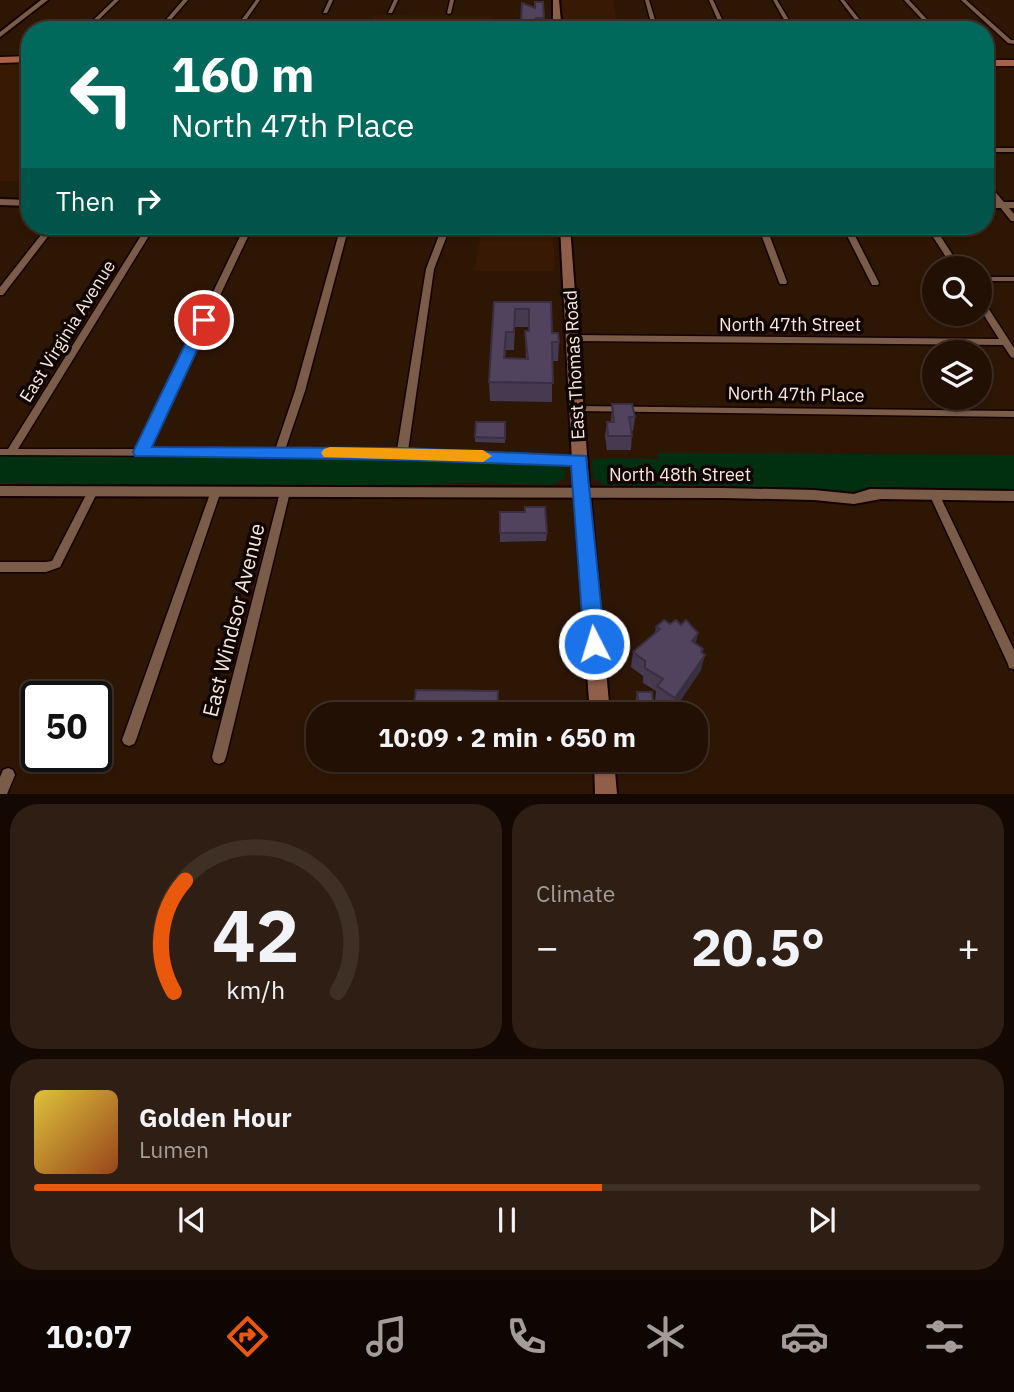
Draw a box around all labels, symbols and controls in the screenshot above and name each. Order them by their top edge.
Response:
text: 160 m [171,42,315,105]
icon: left [56,49,147,140]
text: North 47th Place [171,104,414,146]
icon: right [129,182,167,220]
text: Then [56,184,115,218]
street label: East Virginia Avenue [14,255,120,406]
map controls [922,256,992,410]
button: search [922,256,992,326]
pin [174,290,234,350]
street label: East Thomas Road [559,290,589,440]
icon: arrive [185,301,223,339]
street label: North 47th Street [719,313,861,336]
button: layers [922,340,992,410]
street label: North 47th Place [727,381,865,407]
street label: North 48th Street [609,463,751,486]
street label: East Windsor Avenue [195,520,271,720]
position arrow [557,607,631,681]
speed limit sign: 50 [21,681,112,772]
text: 10:09 · 2 min · 650 m [378,720,636,754]
text: Climate [536,878,615,908]
text: 42 [212,888,300,983]
text: 20.5° [691,913,825,980]
text: − [536,922,559,971]
text: + [957,922,980,971]
text: km/h [227,973,285,1006]
text: Golden Hour [139,1100,292,1134]
text: Lumen [139,1134,209,1164]
icon: previous [173,1201,211,1239]
icon: pause [488,1201,526,1239]
icon: next [803,1201,841,1239]
icon: directions [223,1312,272,1361]
icon: music [362,1312,411,1361]
icon: phone [502,1312,551,1361]
icon: climate [641,1312,690,1361]
icon: car [780,1312,829,1361]
icon: filters [920,1312,969,1361]
text: 10:07 [45,1315,133,1357]

